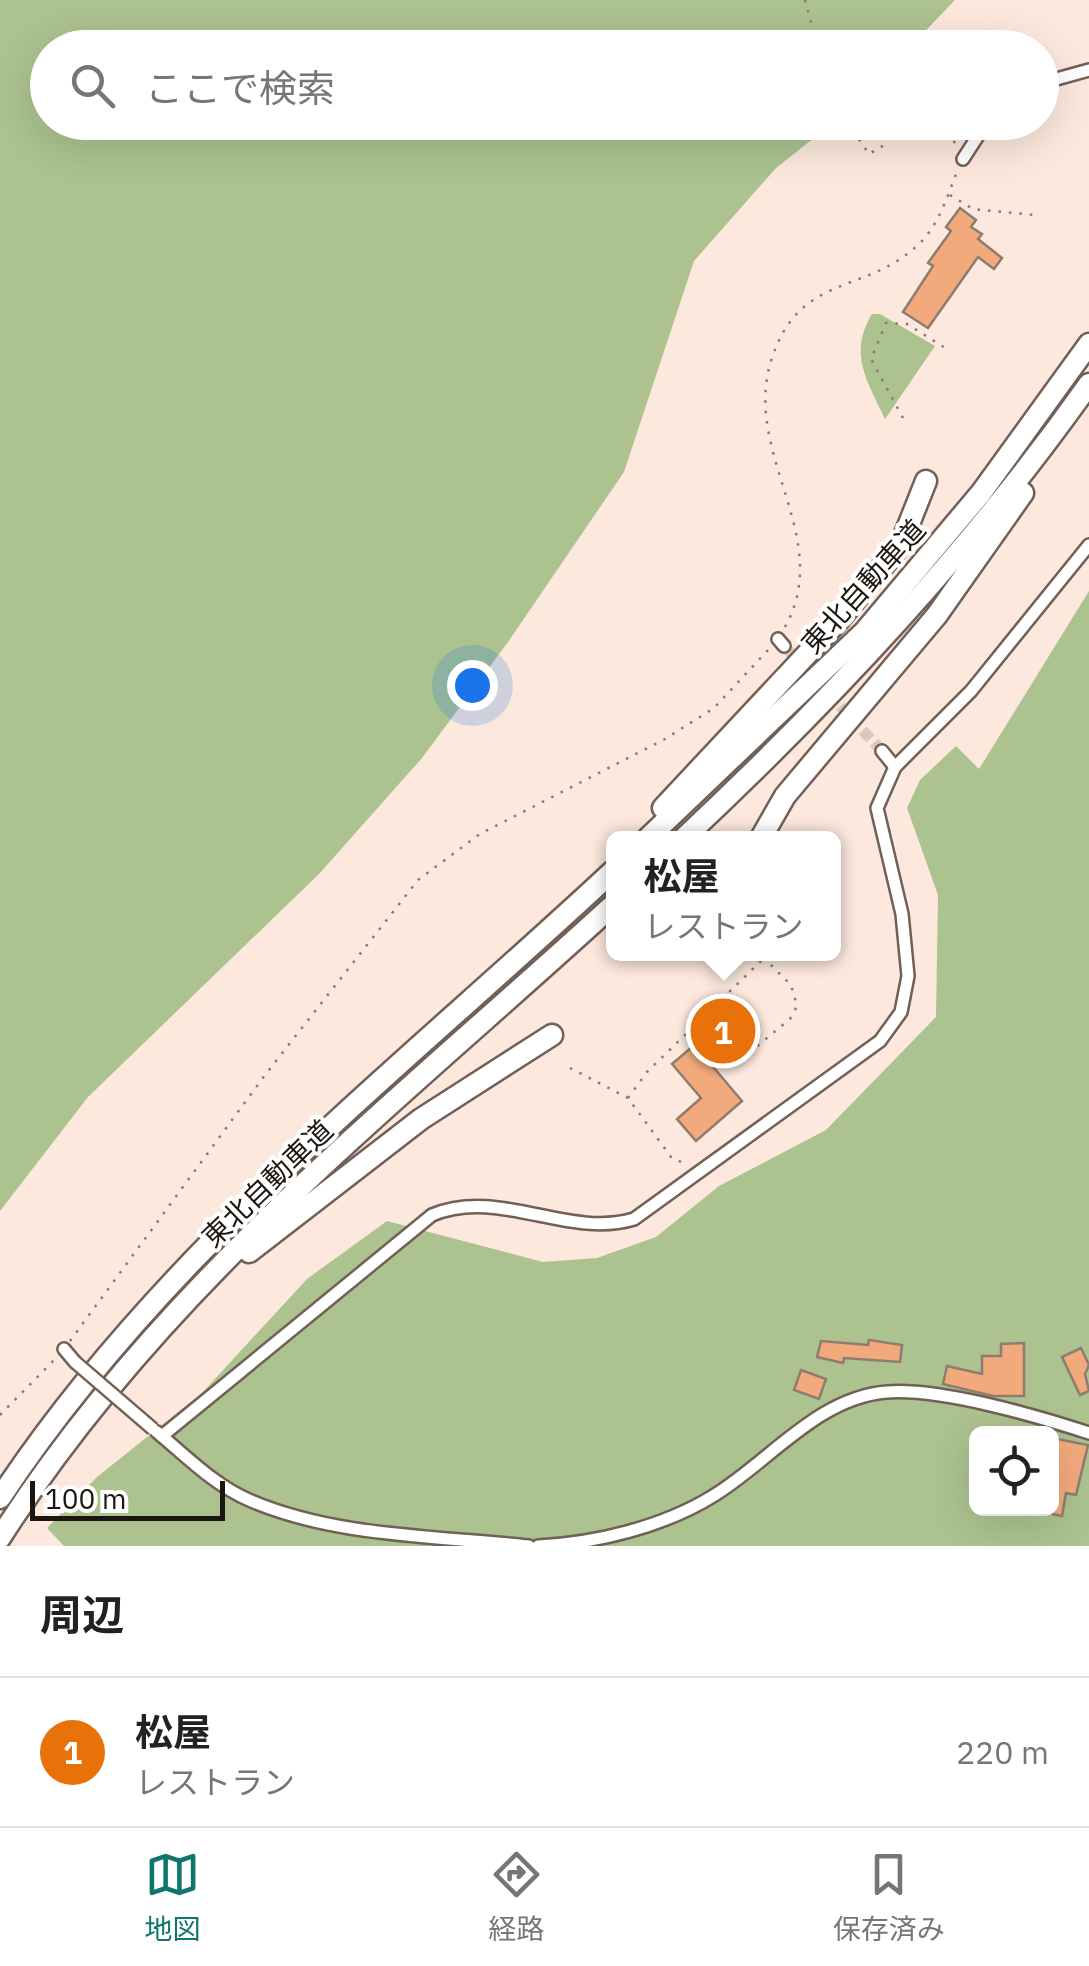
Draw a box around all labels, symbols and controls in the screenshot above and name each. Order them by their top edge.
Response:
search box [30,30,1059,140]
icon: search [65,58,120,113]
text: ここで検索 [145,63,335,112]
street label: 東北自動車道 [793,511,933,661]
your location [447,660,498,711]
popup [606,831,841,961]
text: 松屋 [643,851,720,900]
text: レストラン [643,905,804,947]
pin: 1 [690,994,756,1068]
street label: 東北自動車道 [194,1111,340,1255]
map controls [969,1426,1059,1516]
button: locate [969,1426,1059,1516]
scale bar [30,1476,225,1520]
text: 100 m [45,1480,126,1517]
text: 周辺 [40,1587,124,1642]
text: 松屋 [135,1707,211,1756]
text: 1 [63,1731,82,1773]
text: 220 m [956,1731,1049,1773]
text: レストラン [135,1761,295,1803]
tab: 地図 [144,1847,200,1947]
tab: 経路 [488,1847,545,1947]
tab: 保存済み [833,1847,945,1947]

